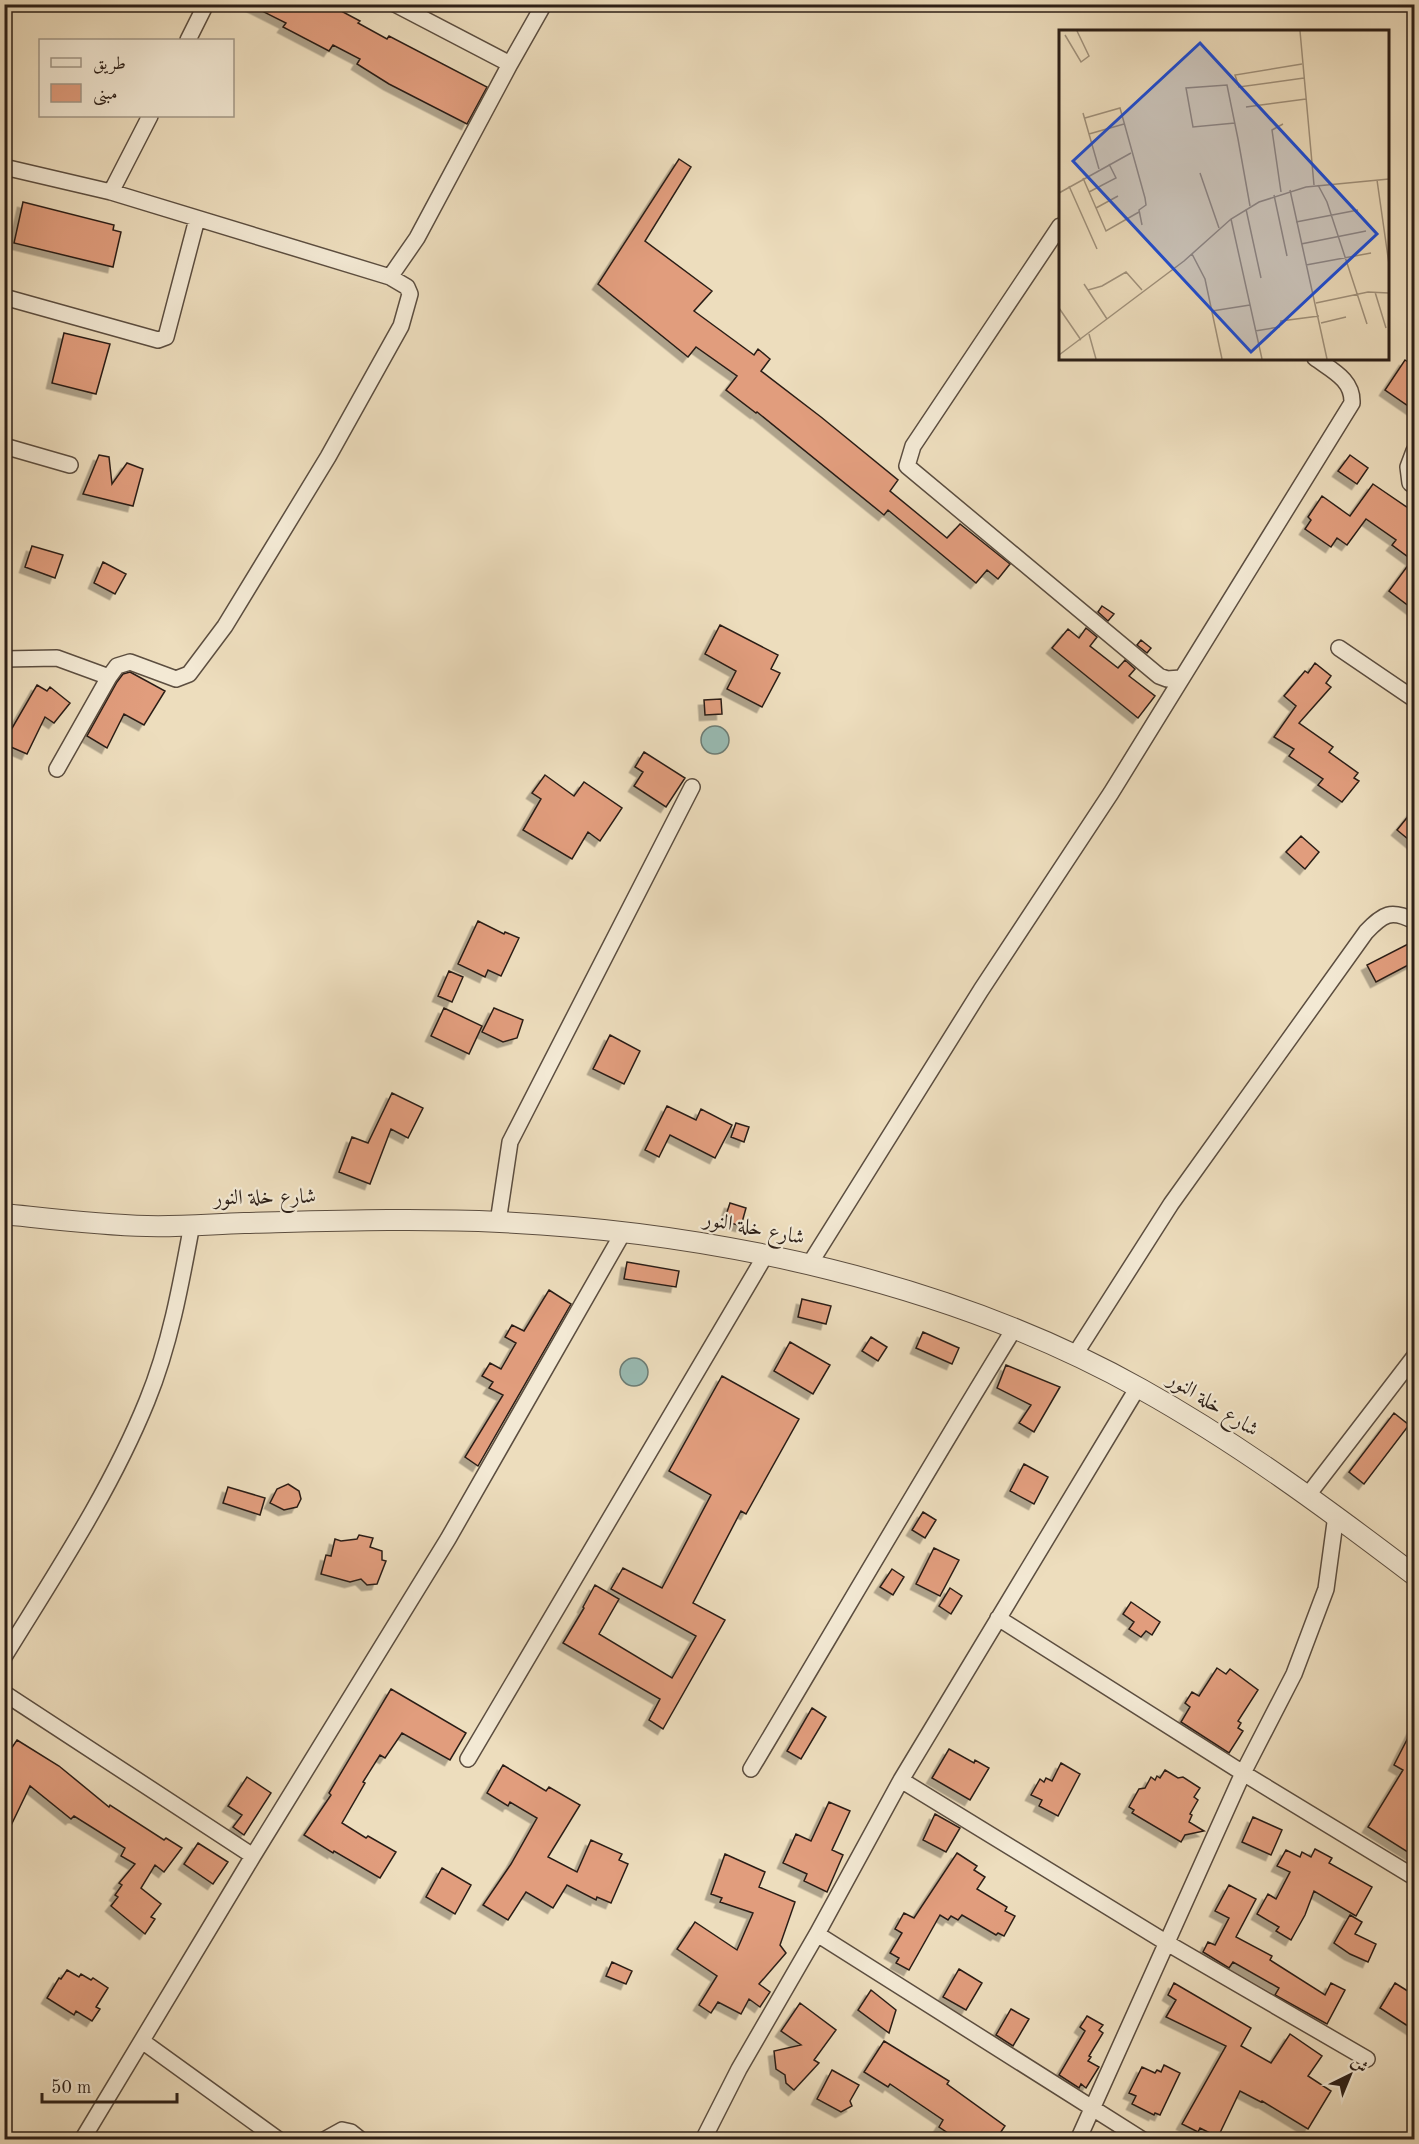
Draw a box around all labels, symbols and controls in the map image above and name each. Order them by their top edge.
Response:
inset map [1059,30,1389,360]
legend [39,39,234,117]
text: طريق [93,55,126,75]
text: مبنى [93,85,118,106]
street label: شارع خلة النور [212,1187,316,1215]
street label: شارع خلة النور [699,1209,806,1255]
street label: شارع خلة النور [1159,1368,1262,1446]
north arrow [1320,2045,1380,2105]
text: ش [1348,2054,1370,2077]
scale bar [42,2066,177,2104]
text: 50 m [51,2079,91,2097]

